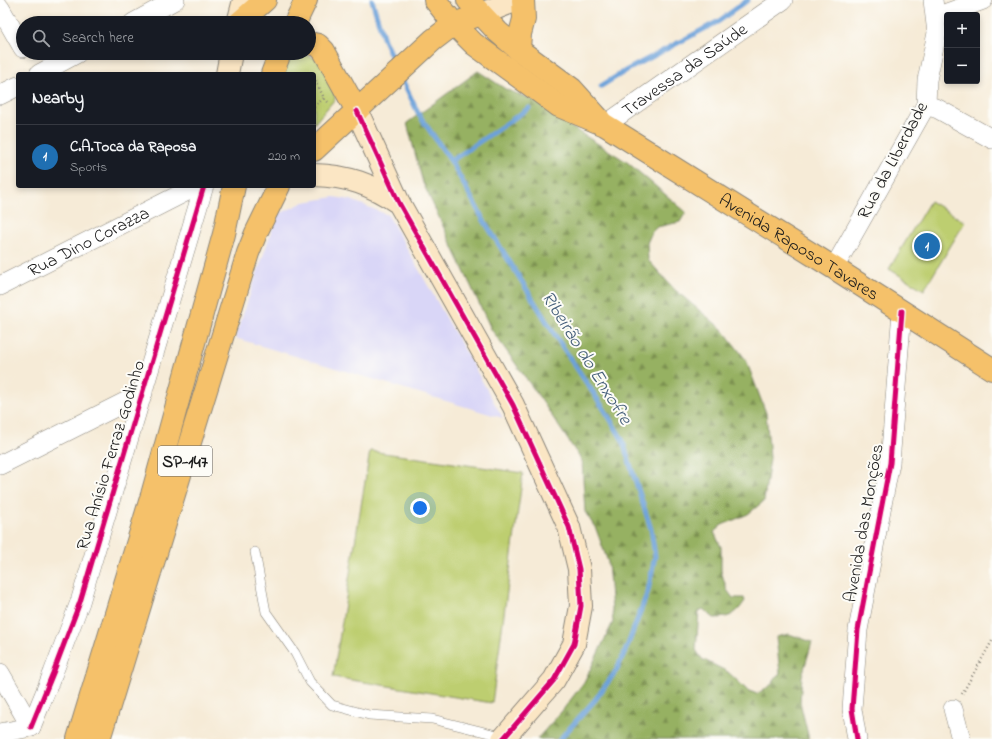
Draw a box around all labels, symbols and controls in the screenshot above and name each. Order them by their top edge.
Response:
map controls [944,12,980,84]
button: + [944,12,980,48]
search box [16,16,316,60]
street label: Travessa da Saúde [618,17,754,124]
icon: search [30,27,52,49]
text: Search here [62,27,134,49]
button: − [944,48,980,84]
text: Nearby [32,86,84,111]
street label: Rua da Liberdade [852,97,936,224]
text: C.A.Toca da Raposa [70,136,196,158]
text: 1 [43,147,47,166]
text: 220 m [268,147,300,166]
text: Sports [70,158,107,177]
street label: Avenida Raposo Tavares [713,188,883,308]
street label: Rua Dino Corazza [24,201,154,285]
pin: 1 [914,231,940,261]
water label: Ribeirão do Enxofre [534,286,639,431]
street label: Rua Anísio Ferraz Godinho [71,357,153,554]
street label: Avenida das Monções [838,442,892,605]
road number: SP-147 [158,446,212,476]
your location [410,498,430,518]

